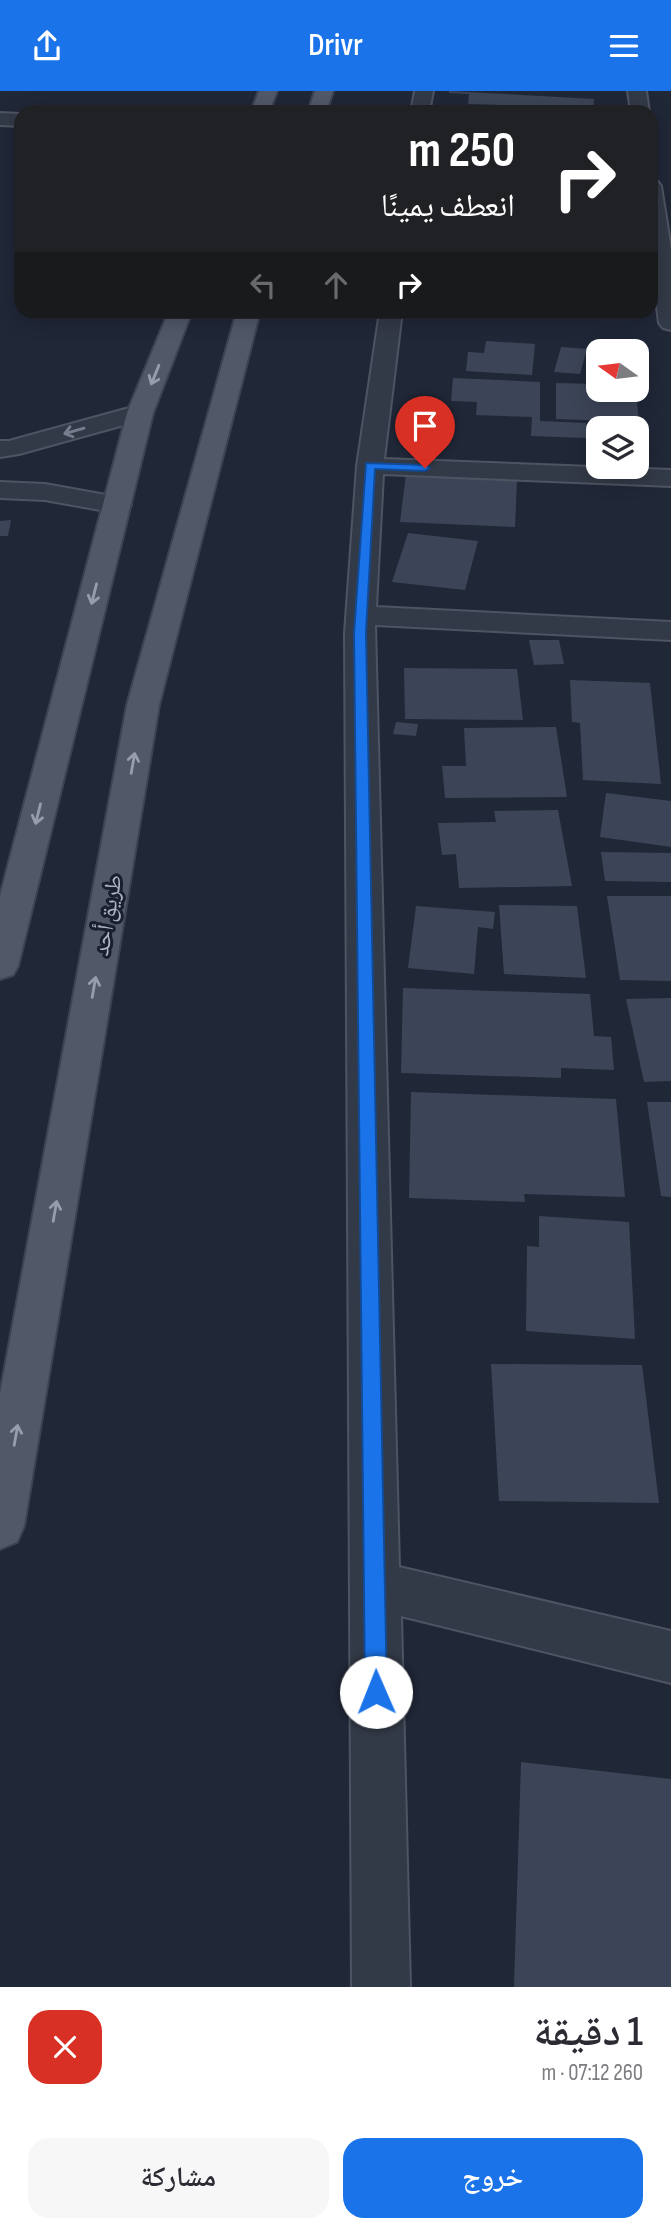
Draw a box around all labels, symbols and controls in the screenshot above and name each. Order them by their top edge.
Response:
text: Drivr [308,26,363,65]
icon: share [28,27,66,65]
icon: menu [605,27,643,65]
text: 250 m [409,122,515,181]
icon: right [539,133,630,224]
text: انعطف يمينًا [381,187,515,226]
icon: left [244,266,282,304]
icon: ahead [317,266,355,304]
icon: right [390,266,428,304]
north arrow [586,339,649,403]
map controls [586,339,649,479]
one-way arrow [148,364,161,385]
pin [395,396,455,468]
icon: arrive [406,407,444,445]
button: layers [586,416,649,479]
one-way arrow [64,426,86,439]
one-way arrow [87,582,100,604]
one-way arrow [127,752,140,775]
one-way arrow [31,802,44,825]
street label: طريق أحد [86,872,129,958]
one-way arrow [88,976,101,999]
one-way arrow [49,1200,62,1223]
one-way arrow [10,1424,23,1447]
position arrow [339,1655,413,1729]
text: 1 دقيقة [533,2007,643,2058]
button: close [28,2010,102,2084]
text: 260 m · 07:12 [541,2059,643,2087]
button: مشاركة [28,2138,329,2218]
button: خروج [343,2138,643,2218]

